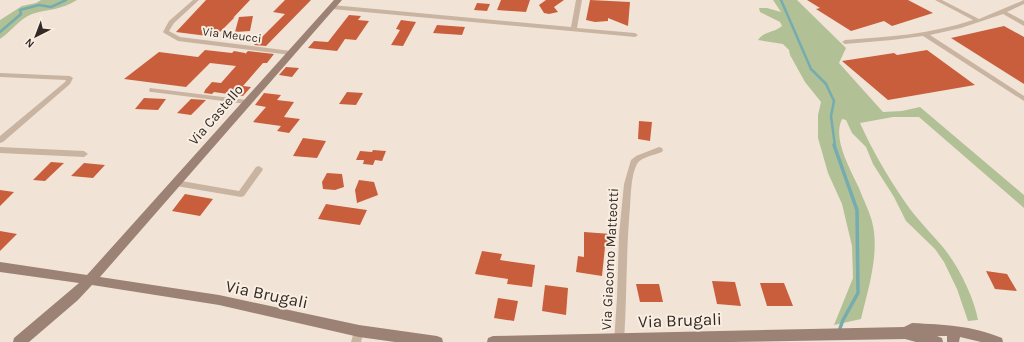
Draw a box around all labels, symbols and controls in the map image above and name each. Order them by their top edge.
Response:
north arrow [16,16,56,56]
street label: Via Meucci [202,24,262,46]
text: N [22,36,37,51]
street label: Via Castello [185,81,247,149]
street label: Via Giacomo Matteotti [598,187,622,331]
street label: Via Brugali [224,276,310,312]
street label: Via Brugali [638,309,722,331]

